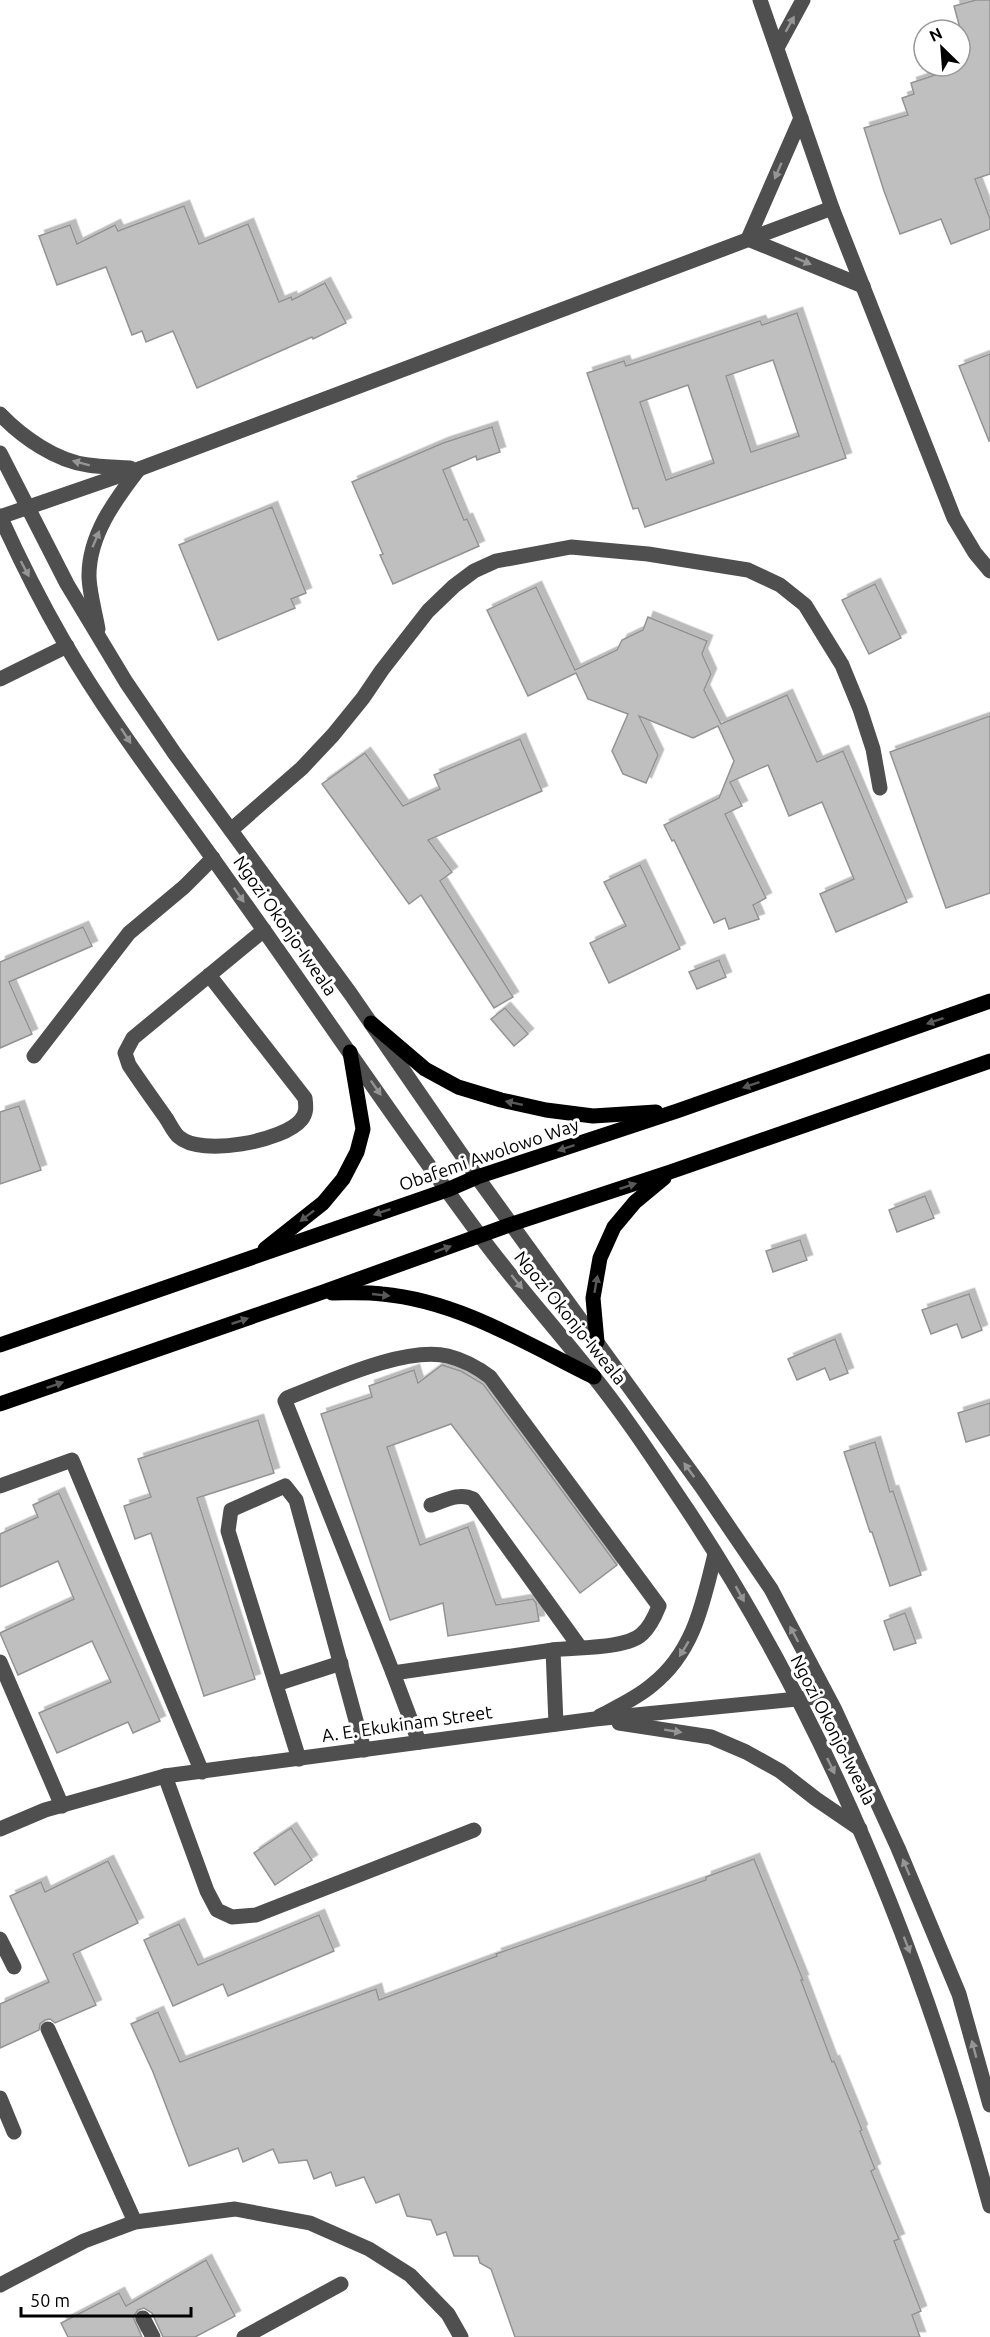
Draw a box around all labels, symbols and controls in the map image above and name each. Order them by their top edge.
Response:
one-way arrow [785,15,795,32]
north arrow [912,18,972,78]
text: N [926,24,945,45]
one-way arrow [773,163,782,180]
one-way arrow [794,257,812,267]
one-way arrow [72,458,90,467]
one-way arrow [92,530,101,548]
one-way arrow [20,561,30,578]
one-way arrow [120,728,131,744]
street label: Ngozi Okonjo-Iweala [230,852,342,999]
one-way arrow [233,886,245,902]
one-way arrow [926,1016,944,1026]
one-way arrow [370,1080,382,1096]
one-way arrow [742,1081,760,1090]
one-way arrow [505,1098,524,1107]
street label: Obafemi Awolowo Way [396,1114,581,1194]
one-way arrow [557,1143,575,1153]
one-way arrow [619,1181,637,1190]
one-way arrow [373,1208,391,1218]
one-way arrow [299,1210,314,1222]
one-way arrow [434,1244,452,1254]
street label: Ngozi Okonjo-Iweala [511,1247,631,1388]
one-way arrow [510,1274,522,1289]
one-way arrow [592,1274,601,1293]
one-way arrow [372,1290,391,1300]
one-way arrow [231,1316,249,1326]
one-way arrow [46,1380,64,1389]
one-way arrow [683,1463,695,1479]
one-way arrow [735,1585,745,1602]
one-way arrow [789,1625,799,1642]
one-way arrow [678,1641,689,1657]
street label: Ngozi Okonjo-Iweala [787,1651,880,1808]
street label: A. E. Ekukinam Street [320,1701,493,1745]
one-way arrow [664,1727,683,1736]
one-way arrow [826,1758,835,1775]
one-way arrow [901,1857,911,1875]
one-way arrow [903,1937,913,1955]
one-way arrow [969,2039,979,2058]
scale bar [21,2280,190,2318]
text: 50 m [30,2290,70,2310]

